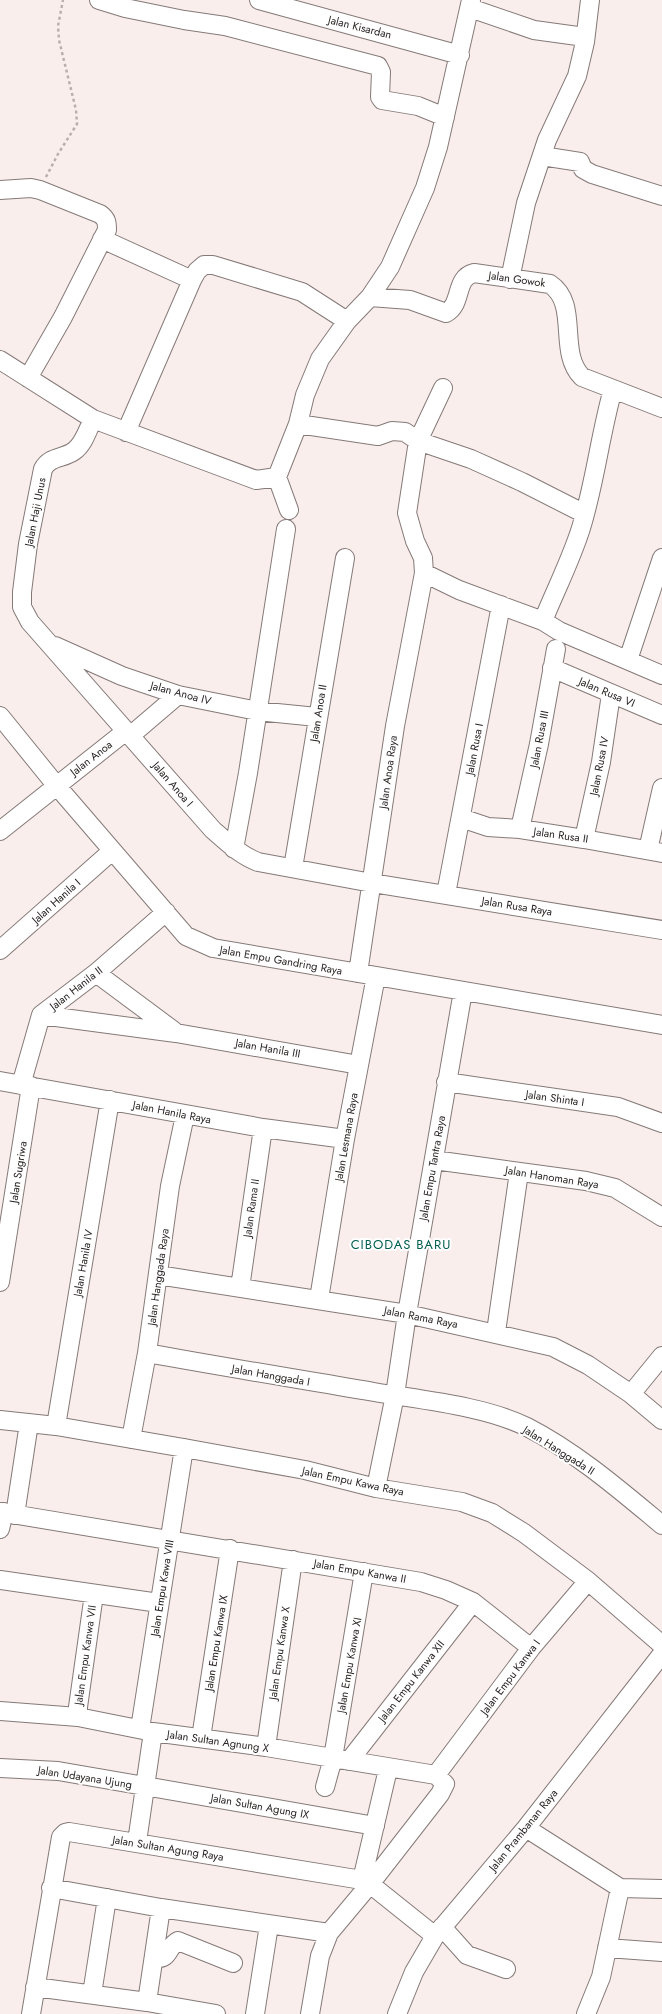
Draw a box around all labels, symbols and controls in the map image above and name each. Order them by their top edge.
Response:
street label: Jalan Kisardan [325,11,393,43]
street label: Jalan Gowok [486,267,547,291]
street label: Jalan Haji Unus [20,476,50,550]
street label: Jalan Rusa VI [575,672,638,711]
street label: Jalan Anoa IV [147,677,214,709]
street label: Jalan Anoa II [305,683,330,745]
street label: Jalan Rusa III [525,709,552,771]
street label: Jalan Rusa I [461,722,487,778]
street label: Jalan Anoa Raya [375,734,401,812]
street label: Jalan Rusa IV [585,734,613,799]
street label: Jalan Anoa [65,737,115,781]
street label: Jalan Anoa I [148,756,197,810]
street label: Jalan Rusa II [531,823,589,847]
street label: Jalan Hanila I [27,875,84,929]
street label: Jalan Rusa Raya [479,892,553,919]
street label: Jalan Empu Gandring Raya [216,941,344,979]
street label: Jalan Hanila II [45,962,106,1015]
street label: Jalan Hanila III [232,1034,302,1062]
street label: Jalan Shinta I [523,1086,585,1110]
street label: Jalan Lesmana Raya [330,1091,362,1184]
street label: Jalan Hanila Raya [130,1096,212,1127]
street label: Jalan Empu Tantra Raya [415,1114,449,1224]
street label: Jalan Sugriwa [5,1140,31,1206]
street label: Jalan Hanoman Raya [502,1161,600,1192]
street label: Jalan Rama II [239,1178,263,1240]
street label: Jalan Hanggada Raya [143,1227,173,1329]
street label: Jalan Hanila IV [69,1228,97,1300]
district label: CIBODAS BARU [351,1235,451,1254]
street label: Jalan Rama Raya [381,1302,459,1332]
street label: Jalan Hanggada I [229,1360,311,1390]
street label: Jalan Hanggada II [518,1420,598,1478]
street label: Jalan Empu Kawa Raya [299,1462,405,1500]
street label: Jalan Empu Kawa VIII [146,1539,178,1639]
street label: Jalan Empu Kanwa II [311,1555,407,1587]
street label: Jalan Empu Kanwa IX [200,1594,231,1694]
street label: Jalan Empu Kanwa VII [70,1604,100,1708]
street label: Jalan Empu Kanwa X [264,1605,293,1703]
street label: Jalan Empu Kanwa XI [332,1616,365,1716]
street label: Jalan Empu Kanwa I [475,1636,544,1720]
street label: Jalan Empu Kanwa XII [373,1637,448,1727]
street label: Jalan Sultan Agnung X [164,1726,270,1756]
street label: Jalan Udayana Ujung [35,1761,133,1792]
street label: Jalan Prambanan Raya [484,1786,561,1876]
street label: Jalan Sultan Agung IX [208,1789,310,1823]
street label: Jalan Sultan Agung Raya [109,1831,225,1865]

